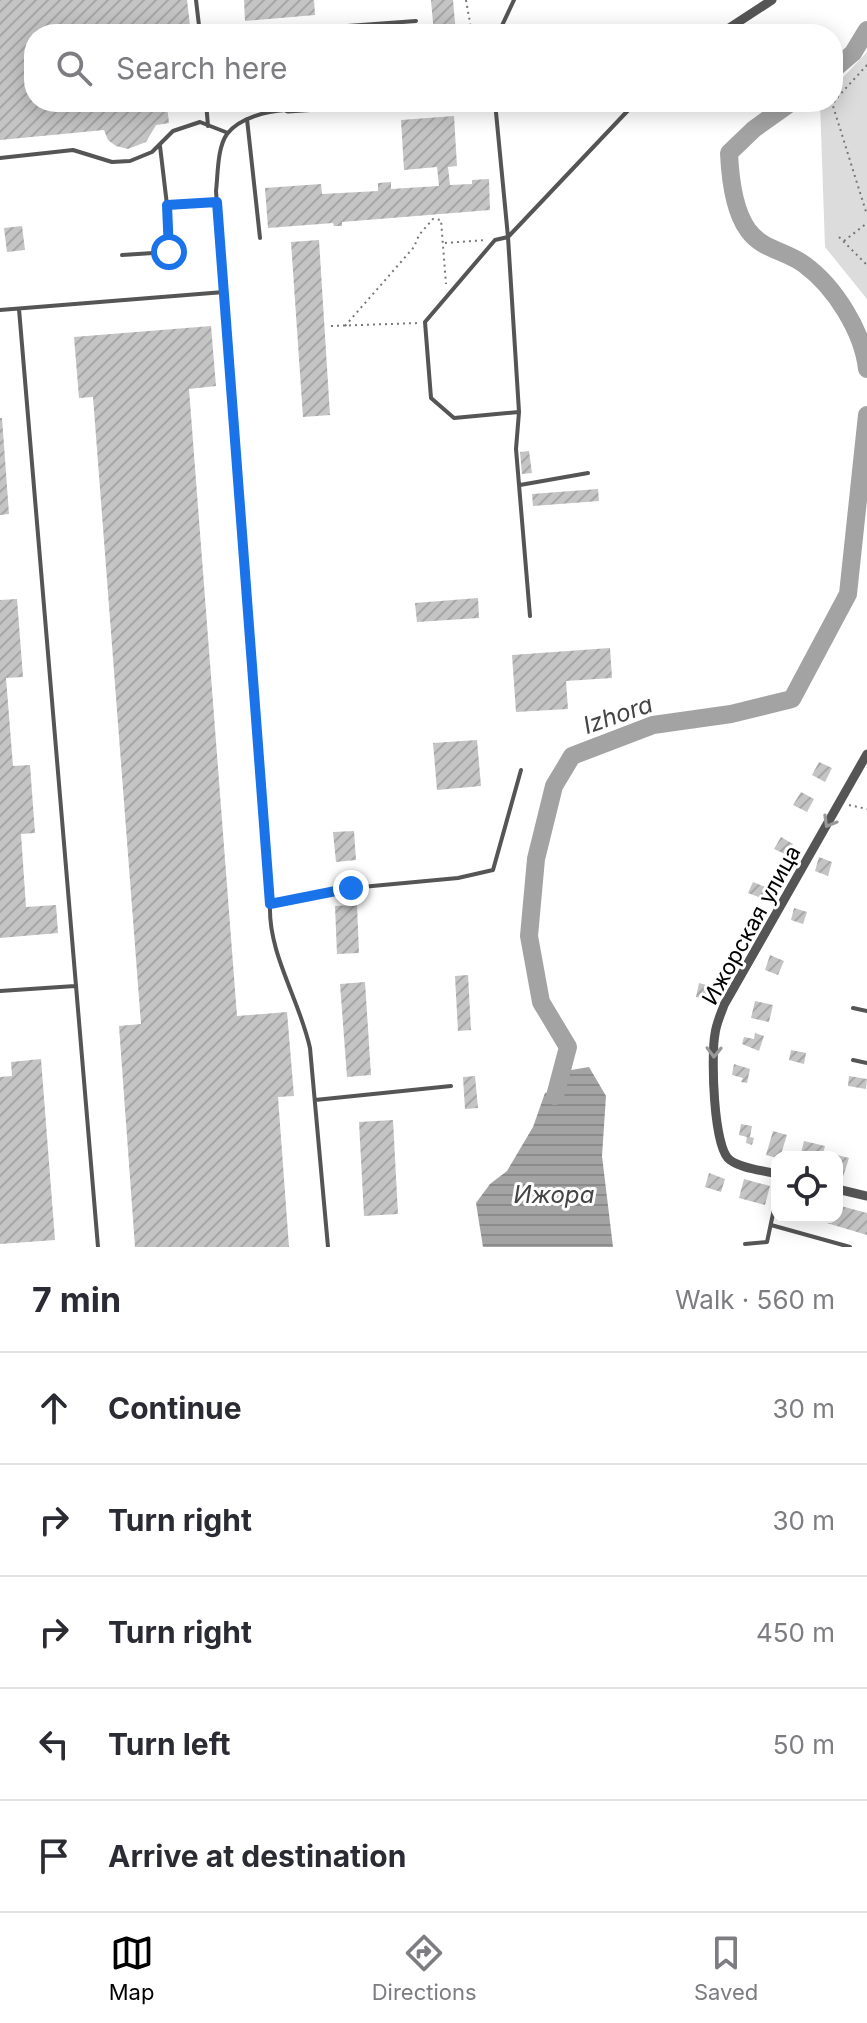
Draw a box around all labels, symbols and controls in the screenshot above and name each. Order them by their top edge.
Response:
search box [24,24,843,112]
icon: search [52,46,96,90]
text: Search here [116,50,288,86]
route start [151,234,187,270]
water label: Izhora [579,689,656,740]
one-way arrow [823,813,839,828]
street label: Ижорская улица [696,841,806,1009]
route end [333,870,369,906]
one-way arrow [705,1046,723,1059]
map controls [771,1151,843,1223]
button: locate [771,1151,843,1223]
water label: Ижора [513,1180,595,1209]
text: 7 min [32,1279,121,1320]
text: Walk · 560 m [675,1284,835,1315]
icon: ahead [32,1386,76,1430]
text: Continue [108,1390,242,1426]
text: 30 m [772,1393,835,1424]
icon: right [32,1498,76,1542]
text: Turn right [108,1502,252,1538]
text: 30 m [772,1505,835,1536]
icon: right [32,1610,76,1654]
text: Turn right [108,1614,252,1650]
text: 450 m [756,1617,835,1648]
icon: left [32,1722,76,1766]
text: Turn left [108,1726,230,1762]
text: 50 m [773,1729,835,1760]
icon: arrive [32,1834,76,1878]
text: Arrive at destination [108,1838,406,1874]
tab: Map [109,1931,154,2005]
tab: Directions [372,1931,477,2005]
tab: Saved [694,1931,758,2005]

